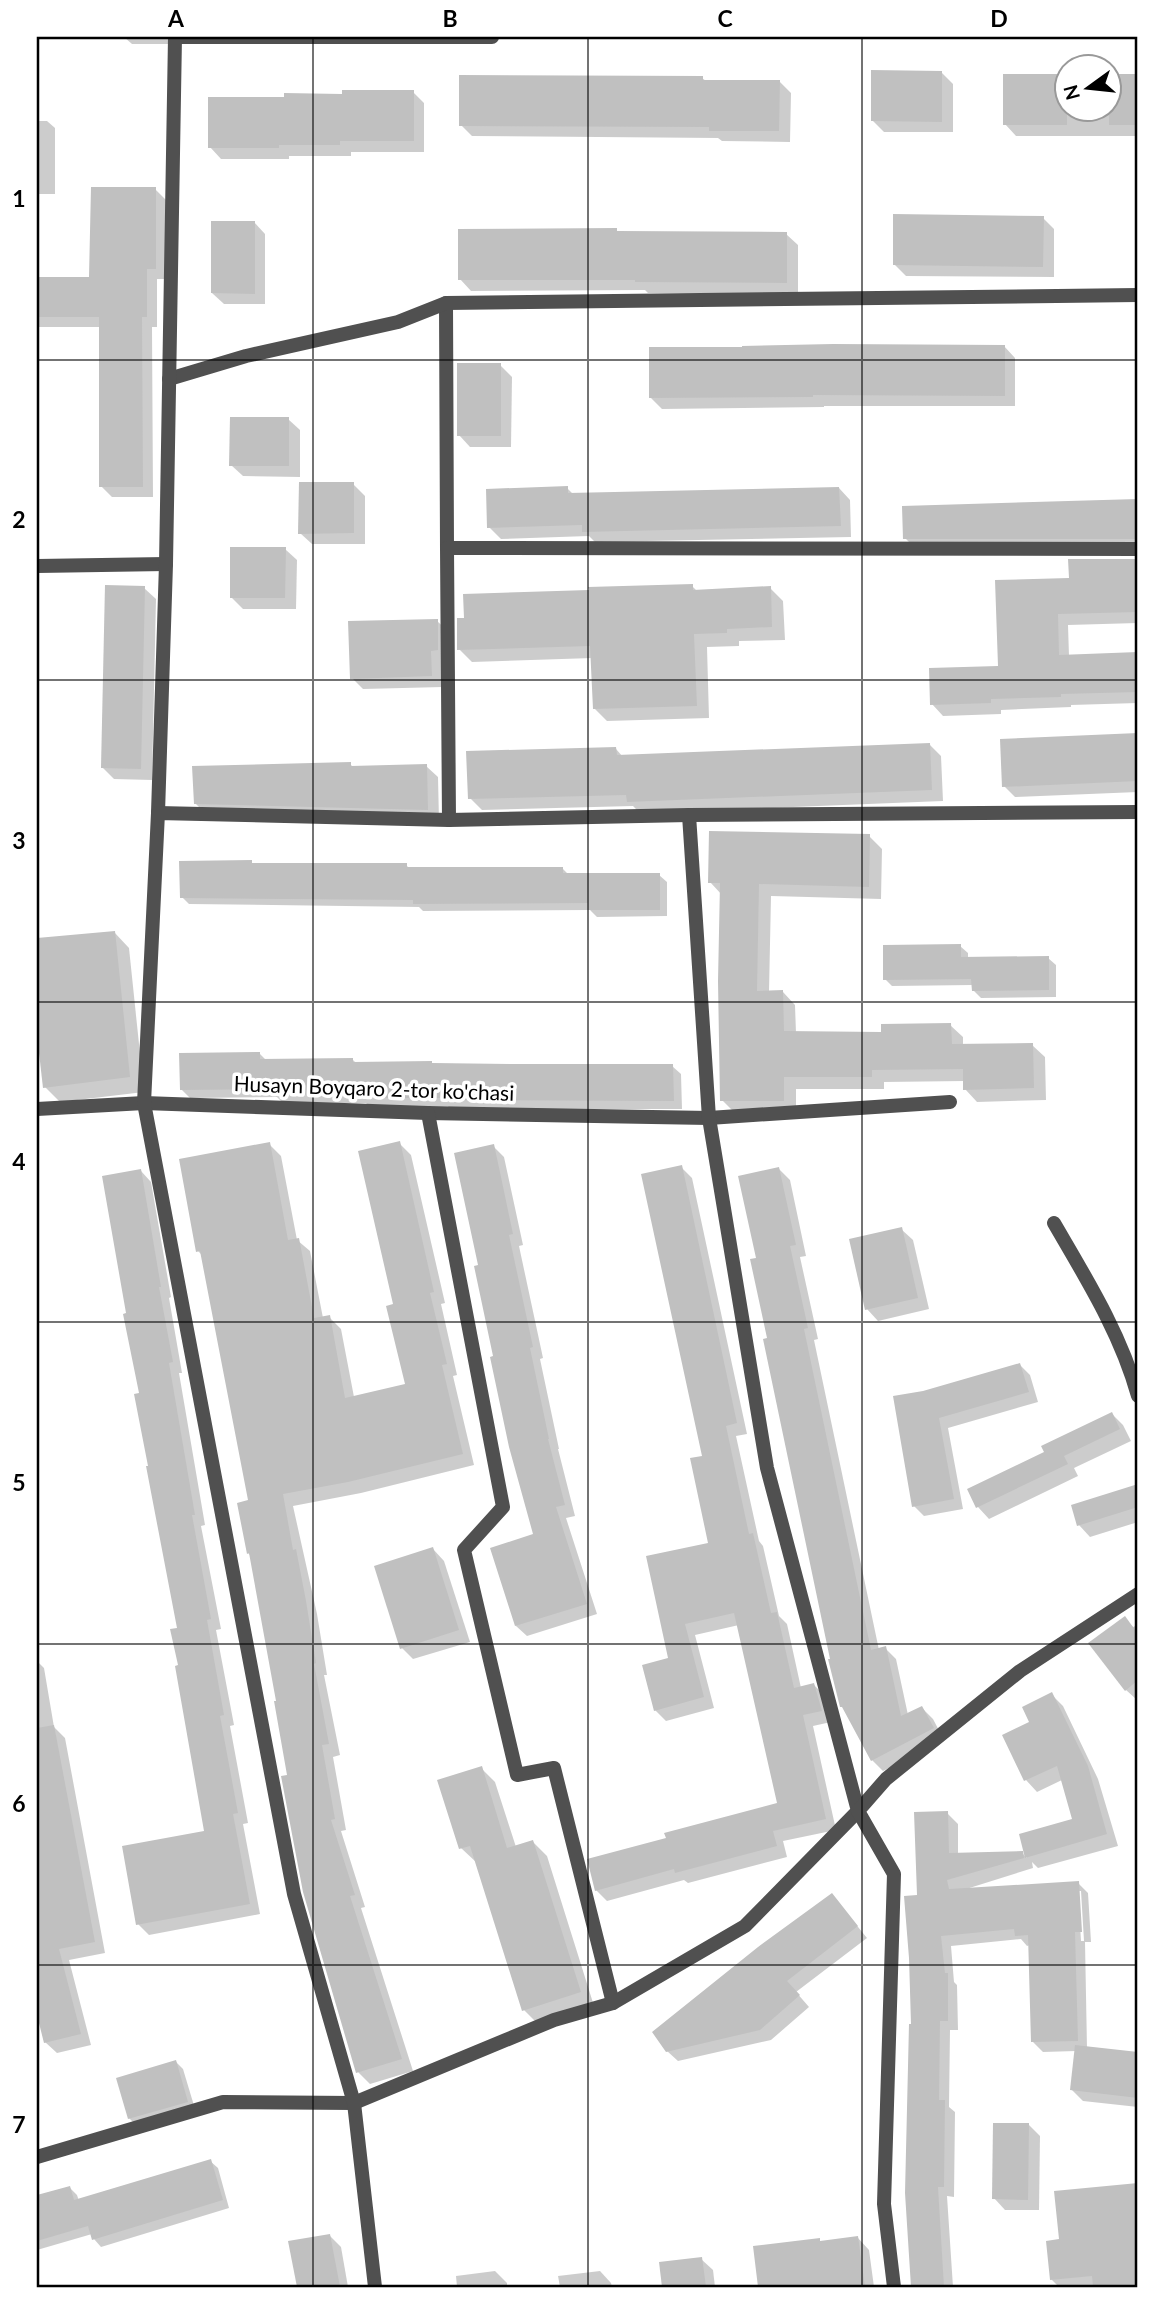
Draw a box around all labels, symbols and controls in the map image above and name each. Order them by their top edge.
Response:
text: A [167,4,185,32]
text: B [442,4,458,32]
text: C [717,4,733,32]
text: D [990,4,1008,32]
north arrow [1052,52,1122,122]
text: N [1058,82,1084,103]
text: 1 [12,184,26,212]
text: 2 [12,505,26,533]
text: 3 [12,826,26,854]
street label: Husayn Boyqaro 2-tor ko'chasi [233,1070,515,1105]
text: 4 [12,1147,26,1175]
text: 5 [12,1468,26,1496]
text: 6 [12,1789,26,1817]
text: 7 [12,2110,26,2138]

